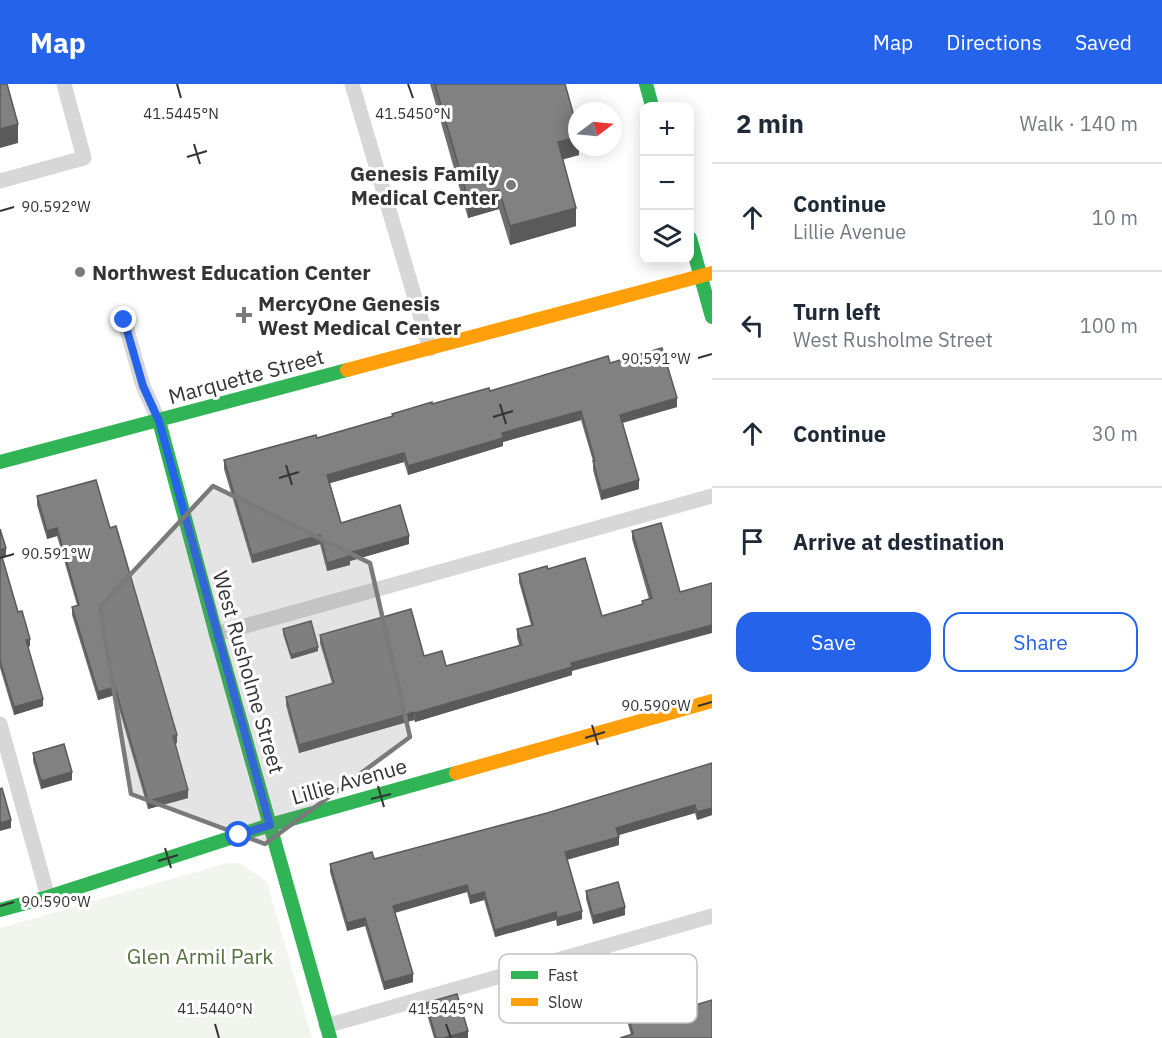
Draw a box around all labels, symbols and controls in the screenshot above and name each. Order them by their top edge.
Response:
text: Map [30,24,86,61]
text: Map [873,28,913,56]
text: Directions [946,28,1042,56]
text: Saved [1075,28,1132,56]
north arrow [568,102,622,156]
map controls [640,102,694,264]
button: + [640,102,694,156]
text: 41.5445°N [143,104,219,123]
text: 41.5450°N [375,104,451,123]
text: 2 min [736,106,804,140]
text: Walk · 140 m [1020,110,1138,137]
button: − [640,156,694,210]
place label: Genesis Family Medical Center [350,159,500,211]
marker: Genesis Family Medical Center [504,178,518,192]
text: Continue [793,189,886,218]
text: 90.592°W [21,197,91,216]
icon: ahead [736,201,769,234]
text: 10 m [1092,204,1138,231]
button: layers [640,210,694,264]
text: Lillie Avenue [793,218,906,245]
place label: Northwest Education Center [92,258,371,286]
marker: Northwest Education Center [73,265,87,279]
place label: MercyOne Genesis West Medical Center [258,289,462,341]
text: Turn left [793,297,881,326]
route end [110,306,136,332]
marker: MercyOne Genesis West Medical Center [235,306,253,324]
icon: left [736,309,769,342]
text: 100 m [1080,312,1138,339]
text: West Rusholme Street [793,326,993,353]
street label: Marquette Street [165,342,327,410]
text: 90.591°W [621,349,691,368]
icon: ahead [736,417,769,450]
text: Continue [793,419,886,448]
text: 30 m [1092,420,1138,447]
icon: arrive [736,525,769,558]
text: Arrive at destination [793,527,1004,556]
text: 90.591°W [21,544,91,563]
street label: West Rusholme Street [207,567,291,777]
button: Save [736,612,931,672]
button: Share [943,612,1138,672]
text: 90.590°W [621,696,691,715]
street label: Lillie Avenue [288,751,410,811]
route start [225,821,251,847]
text: 90.590°W [21,892,91,911]
park label: Glen Armil Park [127,942,273,970]
legend [499,954,697,1023]
text: Fast [548,965,578,985]
text: Slow [548,992,583,1012]
text: 41.5440°N [177,999,253,1018]
text: 41.5445°N [408,999,484,1018]

